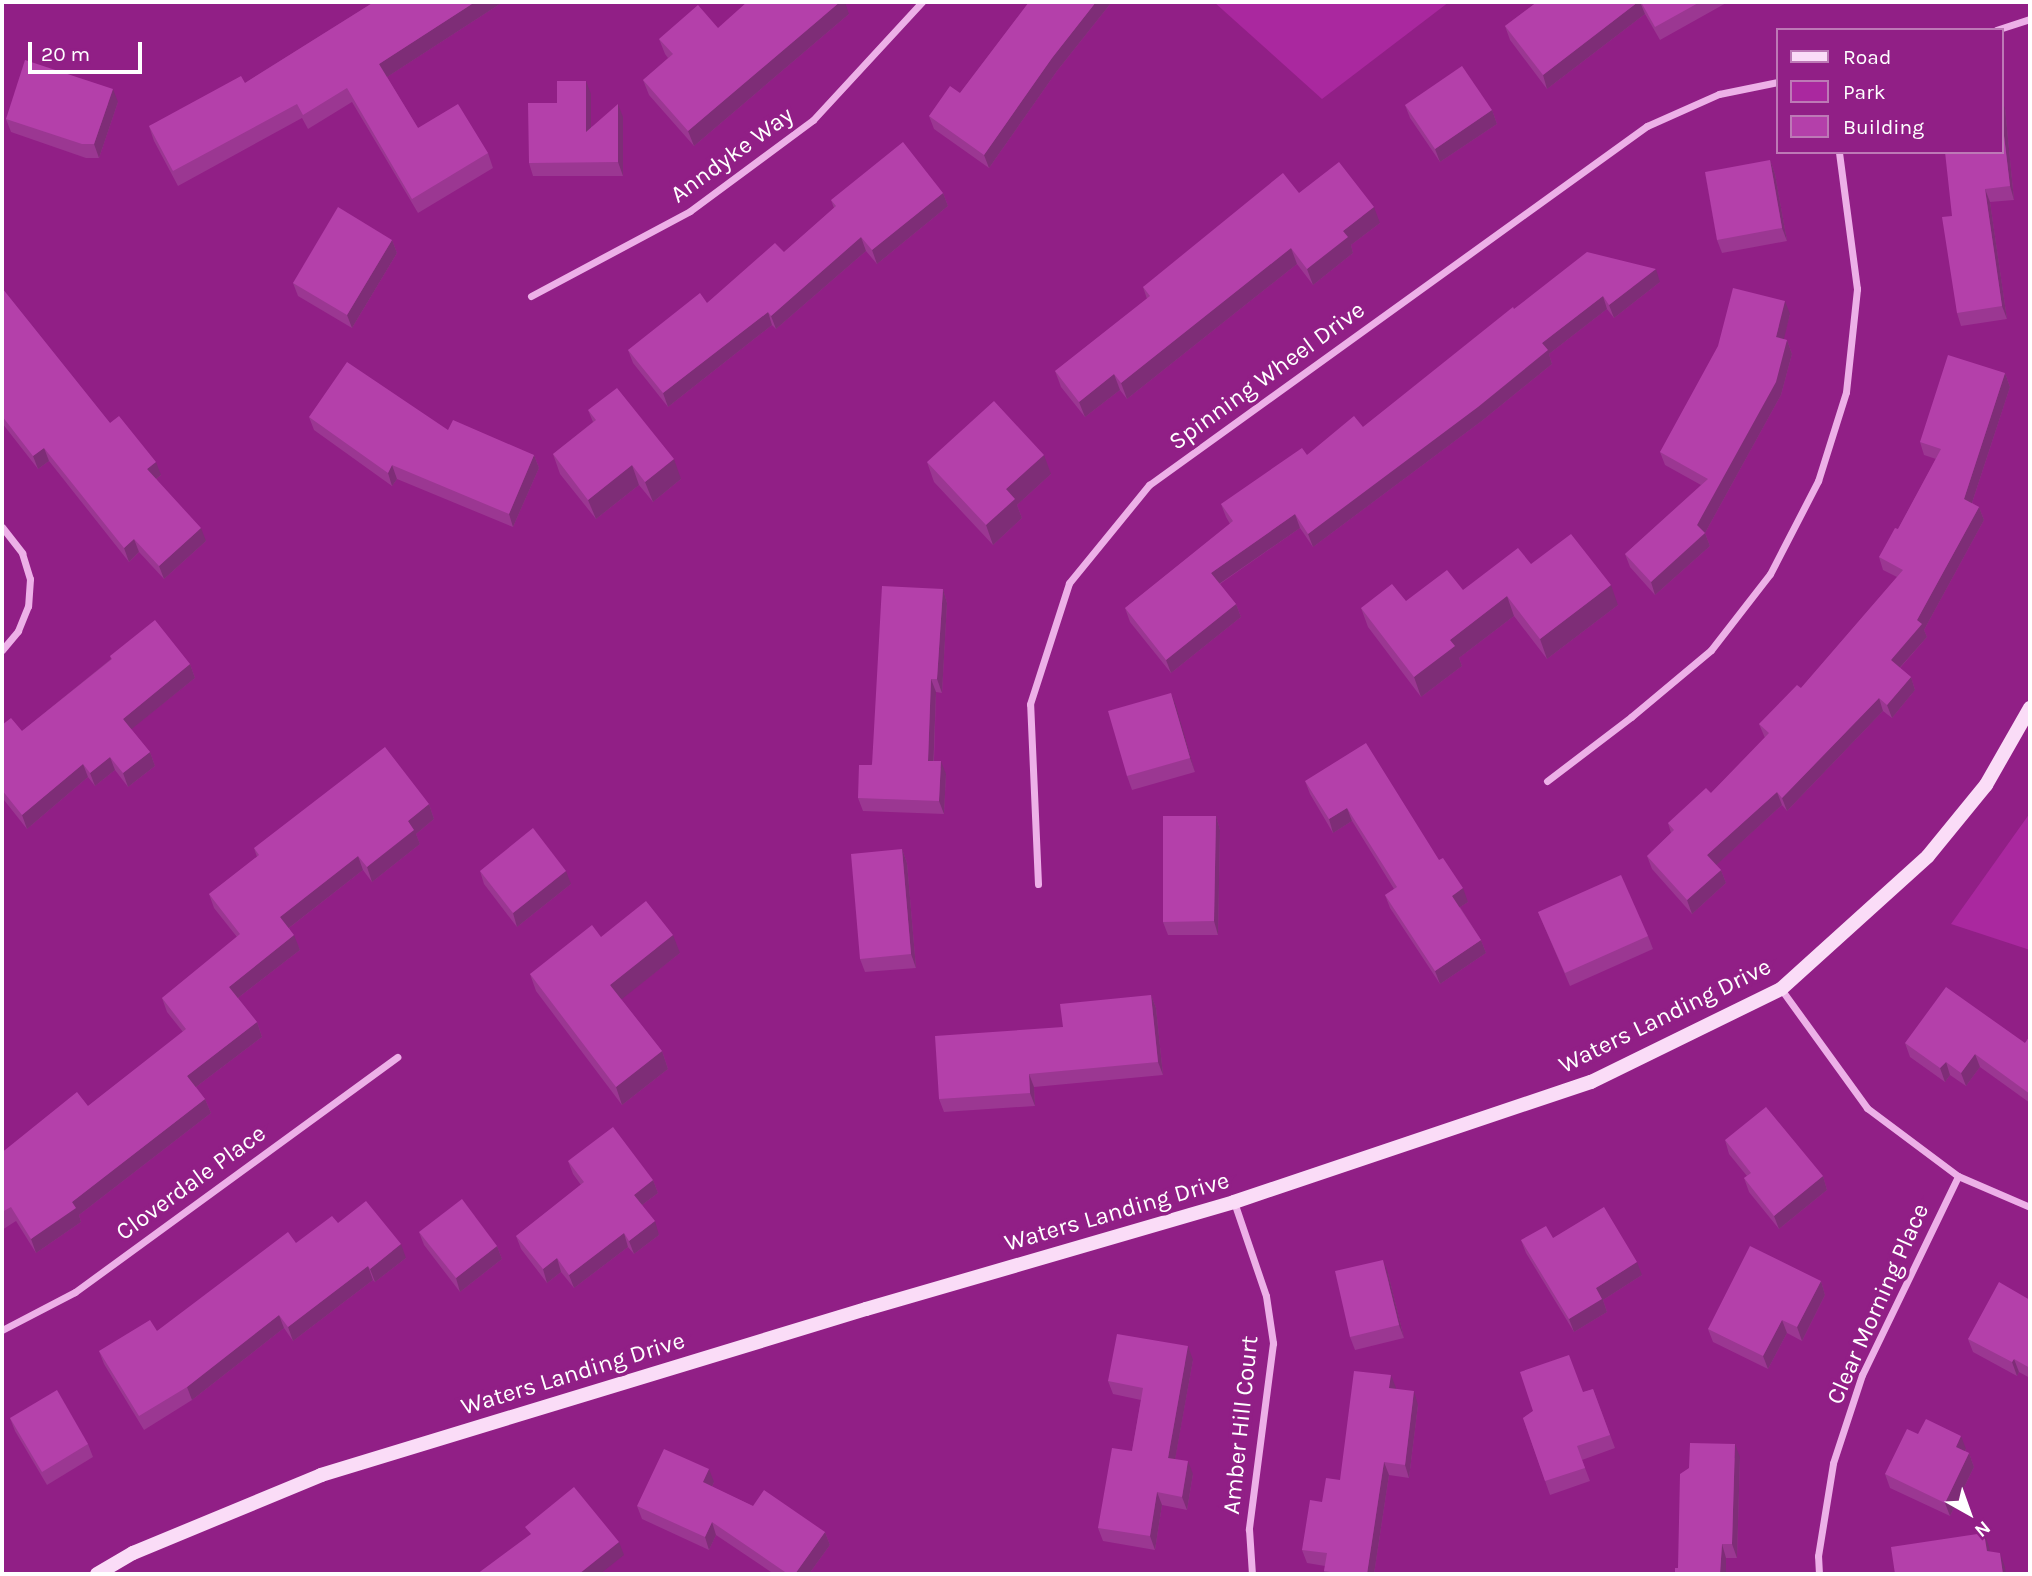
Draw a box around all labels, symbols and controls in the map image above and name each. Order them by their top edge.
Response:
scale bar [32,28,145,72]
legend [1776,28,2004,154]
text: 20 m [41,42,90,66]
text: Road [1843,45,1891,69]
text: Park [1843,80,1886,104]
street label: Anndyke Way [665,101,799,209]
text: Building [1843,115,1924,139]
street label: Spinning Wheel Drive [1164,295,1370,457]
street label: Waters Landing Drive [1554,952,1776,1080]
street label: Cloverdale Place [111,1119,271,1247]
street label: Waters Landing Drive [1001,1166,1233,1258]
street label: Clear Morning Place [1821,1199,1935,1409]
street label: Waters Landing Drive [458,1326,688,1422]
street label: Amber Hill Court [1217,1334,1265,1516]
north arrow [1934,1478,2004,1548]
text: N [1970,1516,1995,1542]

